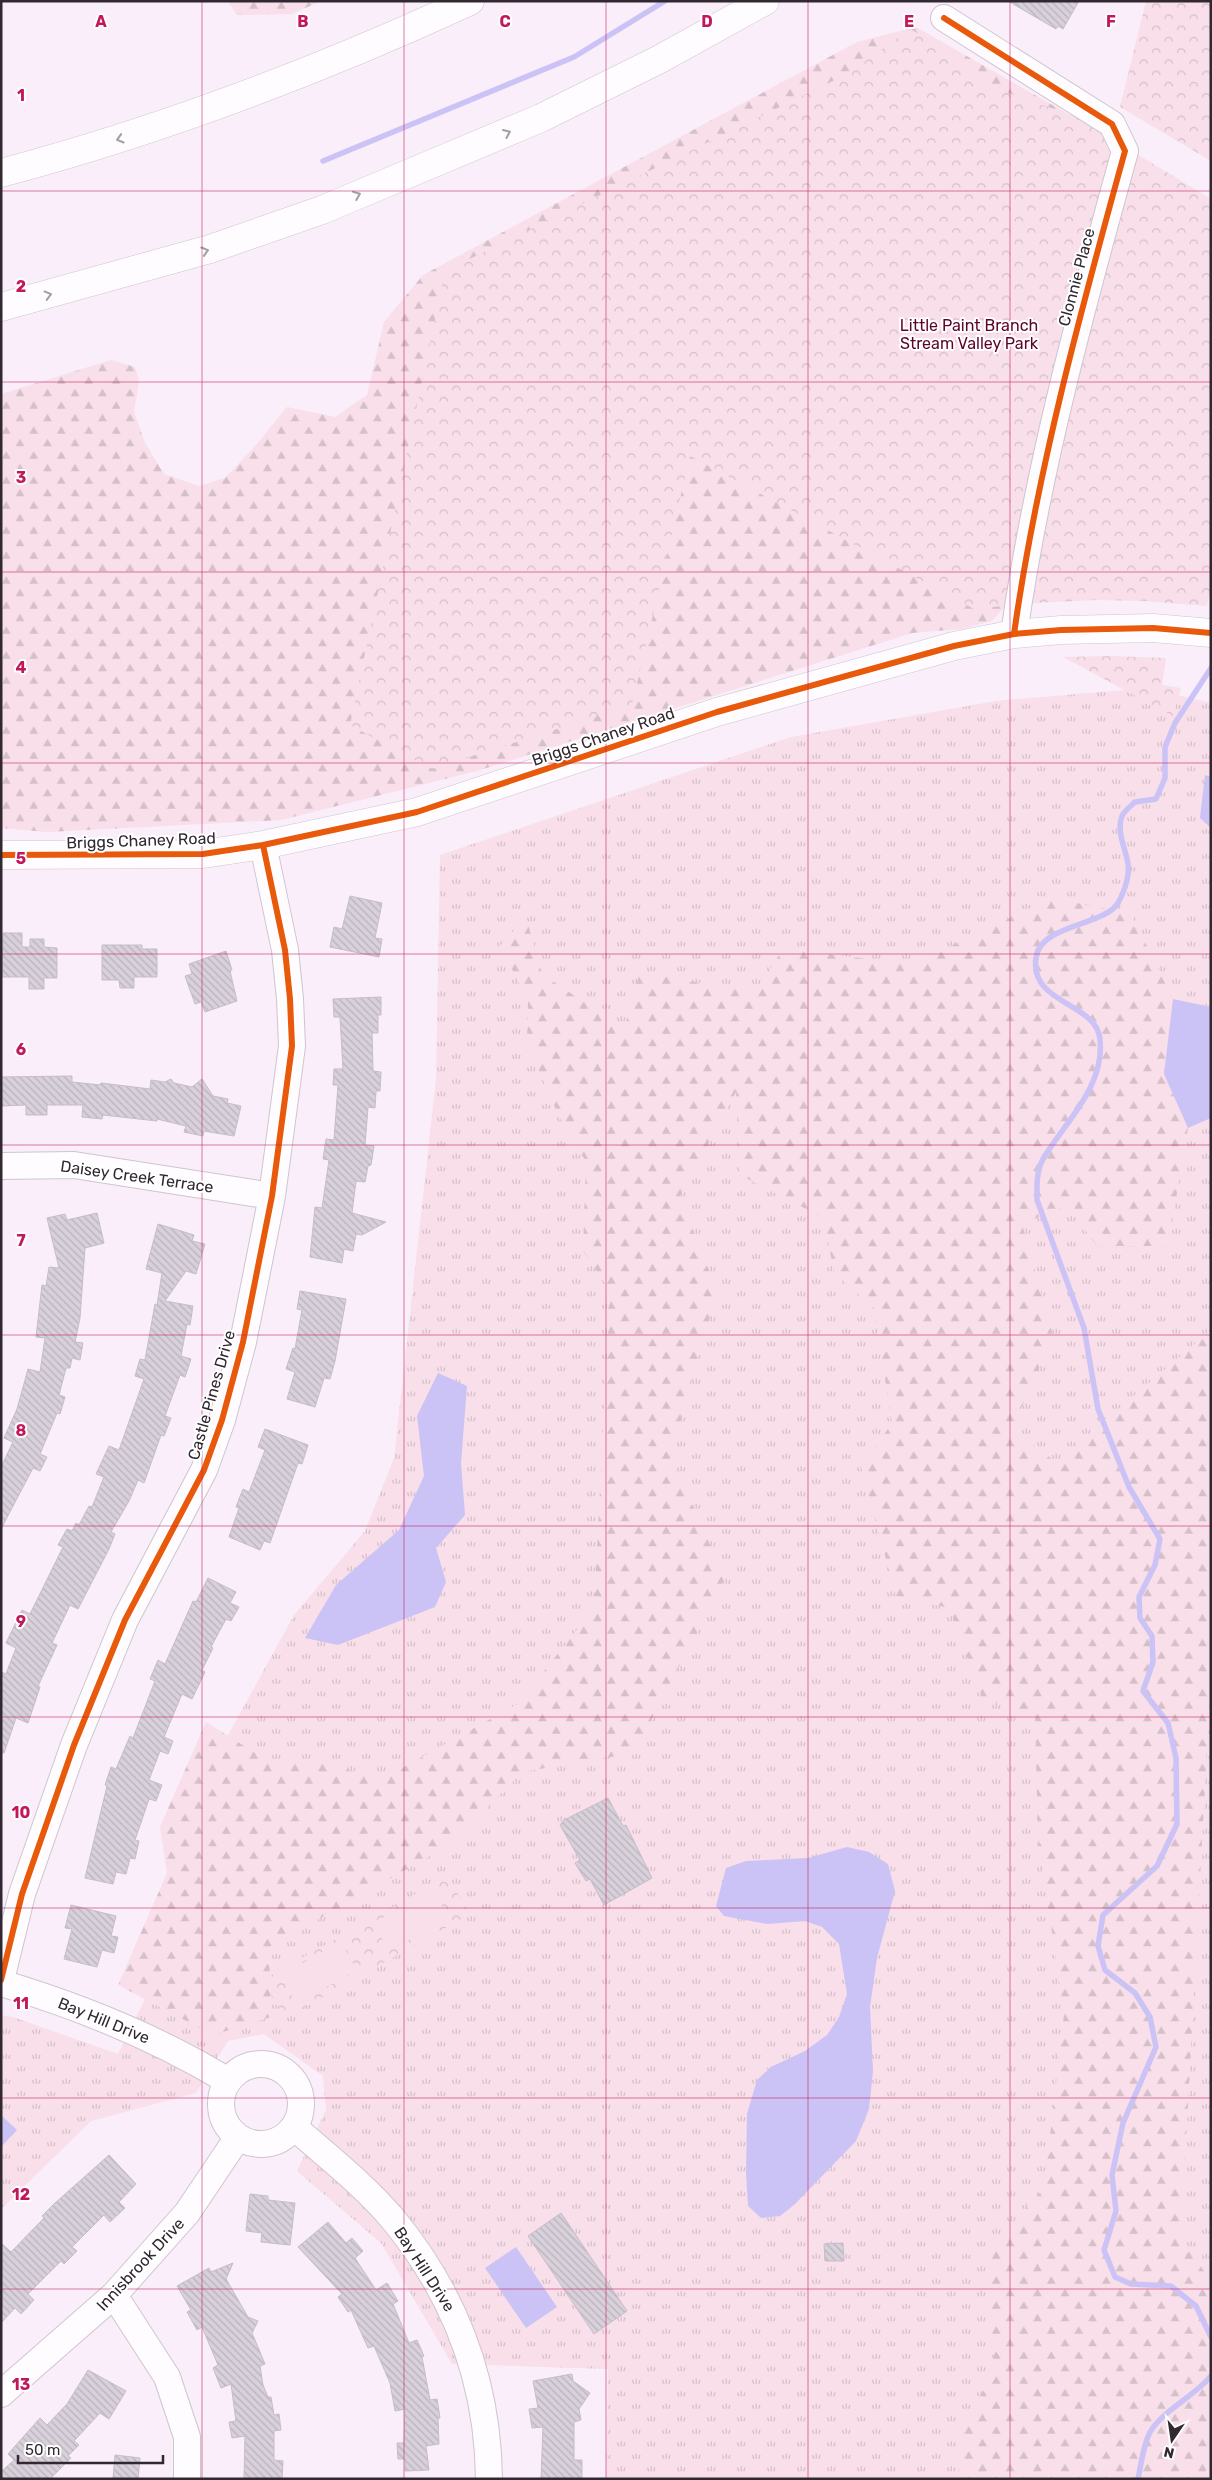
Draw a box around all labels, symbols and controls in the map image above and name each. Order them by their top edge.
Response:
text: A [95,12,107,31]
text: B [297,12,309,31]
text: C [499,12,511,31]
text: D [701,12,713,31]
text: E [904,12,914,31]
text: F [1106,12,1116,31]
text: 1 [17,86,25,105]
one-way arrow [502,128,511,139]
one-way arrow [116,134,124,144]
one-way arrow [353,191,361,201]
street label: Clonnie Place [1054,226,1099,328]
one-way arrow [200,246,208,256]
text: 2 [16,277,26,296]
one-way arrow [44,290,53,301]
park label: Little Paint Branch Stream Valley Park [900,316,1039,353]
text: 3 [16,468,26,487]
text: 4 [16,658,27,677]
street label: Briggs Chaney Road [529,703,677,770]
street label: Briggs Chaney Road [66,828,216,853]
text: 5 [16,849,26,868]
text: 6 [16,1040,26,1059]
street label: Daisey Creek Terrace [59,1156,215,1197]
text: 7 [16,1231,26,1250]
street label: Castle Pines Drive [184,1328,239,1462]
text: 8 [16,1421,27,1440]
text: 9 [16,1612,26,1631]
text: 10 [12,1803,31,1822]
street label: Bay Hill Drive [55,1993,152,2047]
text: 11 [13,1994,29,2013]
text: 12 [12,2185,30,2204]
street label: Innisbrook Drive [92,2214,188,2315]
street label: Bay Hill Drive [390,2223,459,2315]
text: 13 [12,2375,30,2394]
north arrow [1147,2415,1197,2465]
scale bar [18,2432,162,2464]
text: 50 m [25,2441,60,2459]
text: N [1162,2443,1176,2462]

